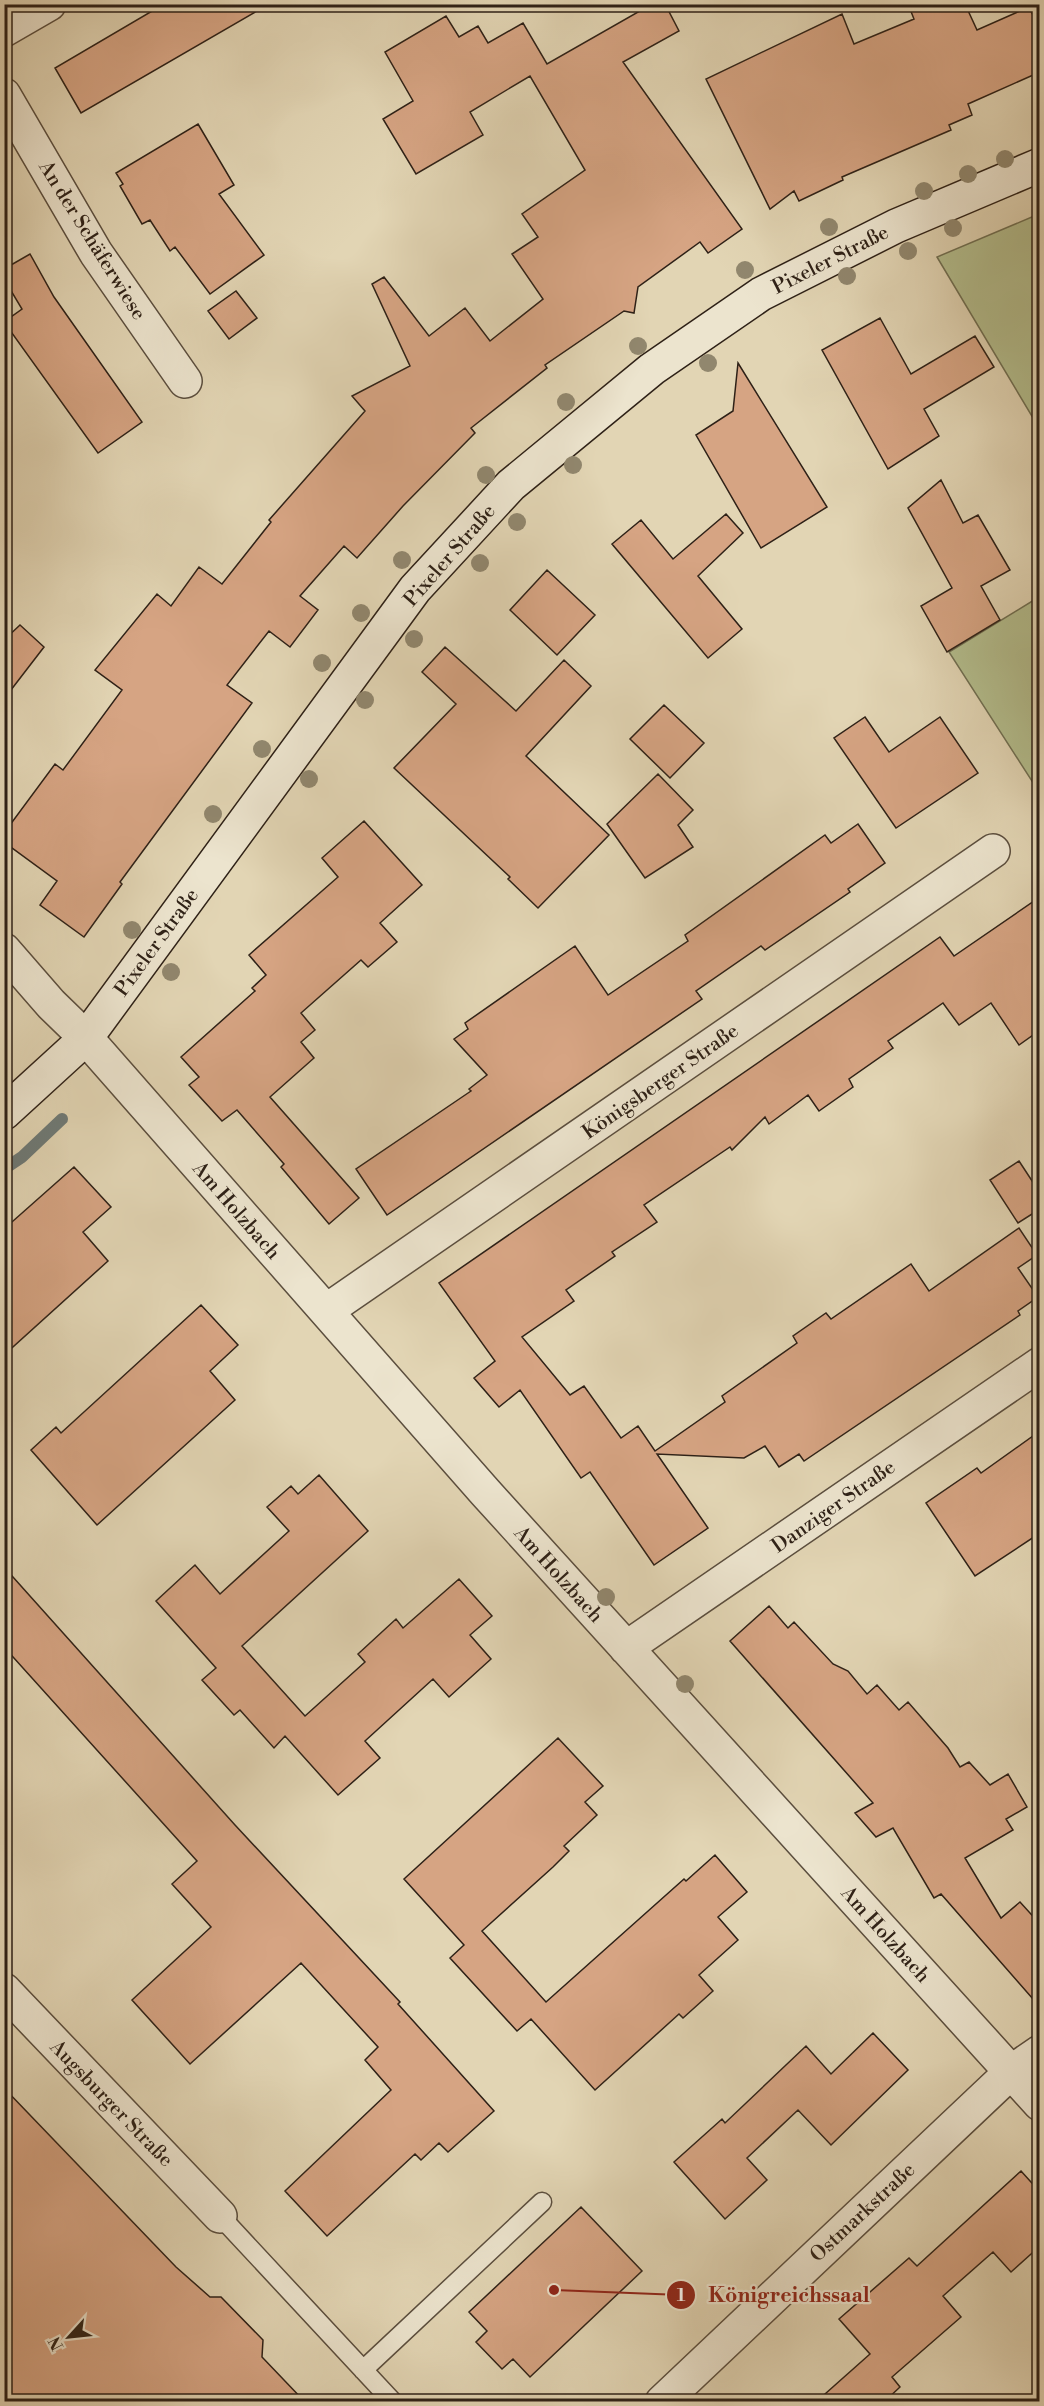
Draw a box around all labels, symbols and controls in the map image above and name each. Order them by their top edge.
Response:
street label: An der Schäferwiese [32,156,151,325]
street label: Pixeler Straße [768,220,893,300]
street label: Pixeler Straße [399,500,501,612]
street label: Pixeler Straße [110,884,205,1002]
street label: Königsberger Straße [578,1019,744,1145]
street label: Am Holzbach [186,1156,285,1265]
street label: Danziger Straße [767,1455,901,1559]
street label: Am Holzbach [507,1521,608,1629]
street label: Am Holzbach [834,1881,935,1989]
street label: Augsburger Straße [43,2035,178,2173]
street label: Ostmarkstraße [805,2158,921,2268]
callout: Königreichssaal [666,2275,881,2314]
text: Königreichssaal [708,2283,870,2309]
text: 1 [677,2284,686,2307]
north arrow [39,2307,99,2367]
text: N [45,2333,68,2354]

